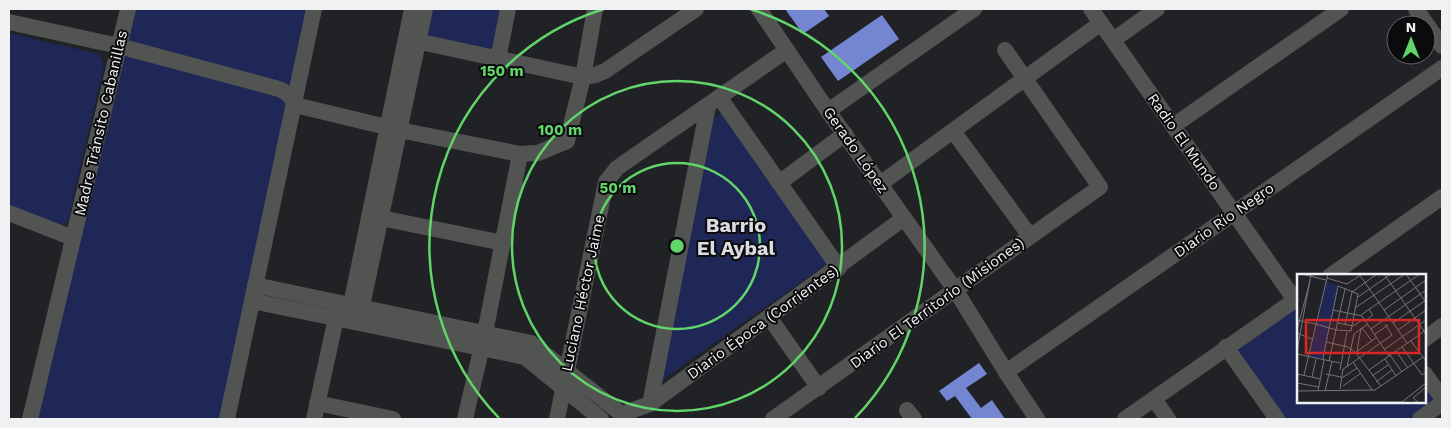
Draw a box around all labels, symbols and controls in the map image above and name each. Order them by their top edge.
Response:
north arrow [1386,15,1436,65]
text: N [1406,19,1416,35]
street label: Madre Tránsito Cabanillas [71,29,131,217]
text: 150 m [480,62,524,80]
street label: Radio El Mundo [1144,90,1224,194]
street label: Gerado López [820,103,892,197]
text: 100 m [538,121,582,139]
text: 50 m [600,179,636,197]
street label: Diario Río Negro [1171,179,1277,261]
street label: Luciano Héctor Jaime [558,213,608,373]
district label: Barrio El Aybal [697,213,776,260]
street label: Diario El Territorio (Misiones) [846,234,1028,372]
centre of rings [668,237,686,255]
street label: Diario Época (Corrientes) [684,261,842,383]
inset map [1297,274,1426,403]

